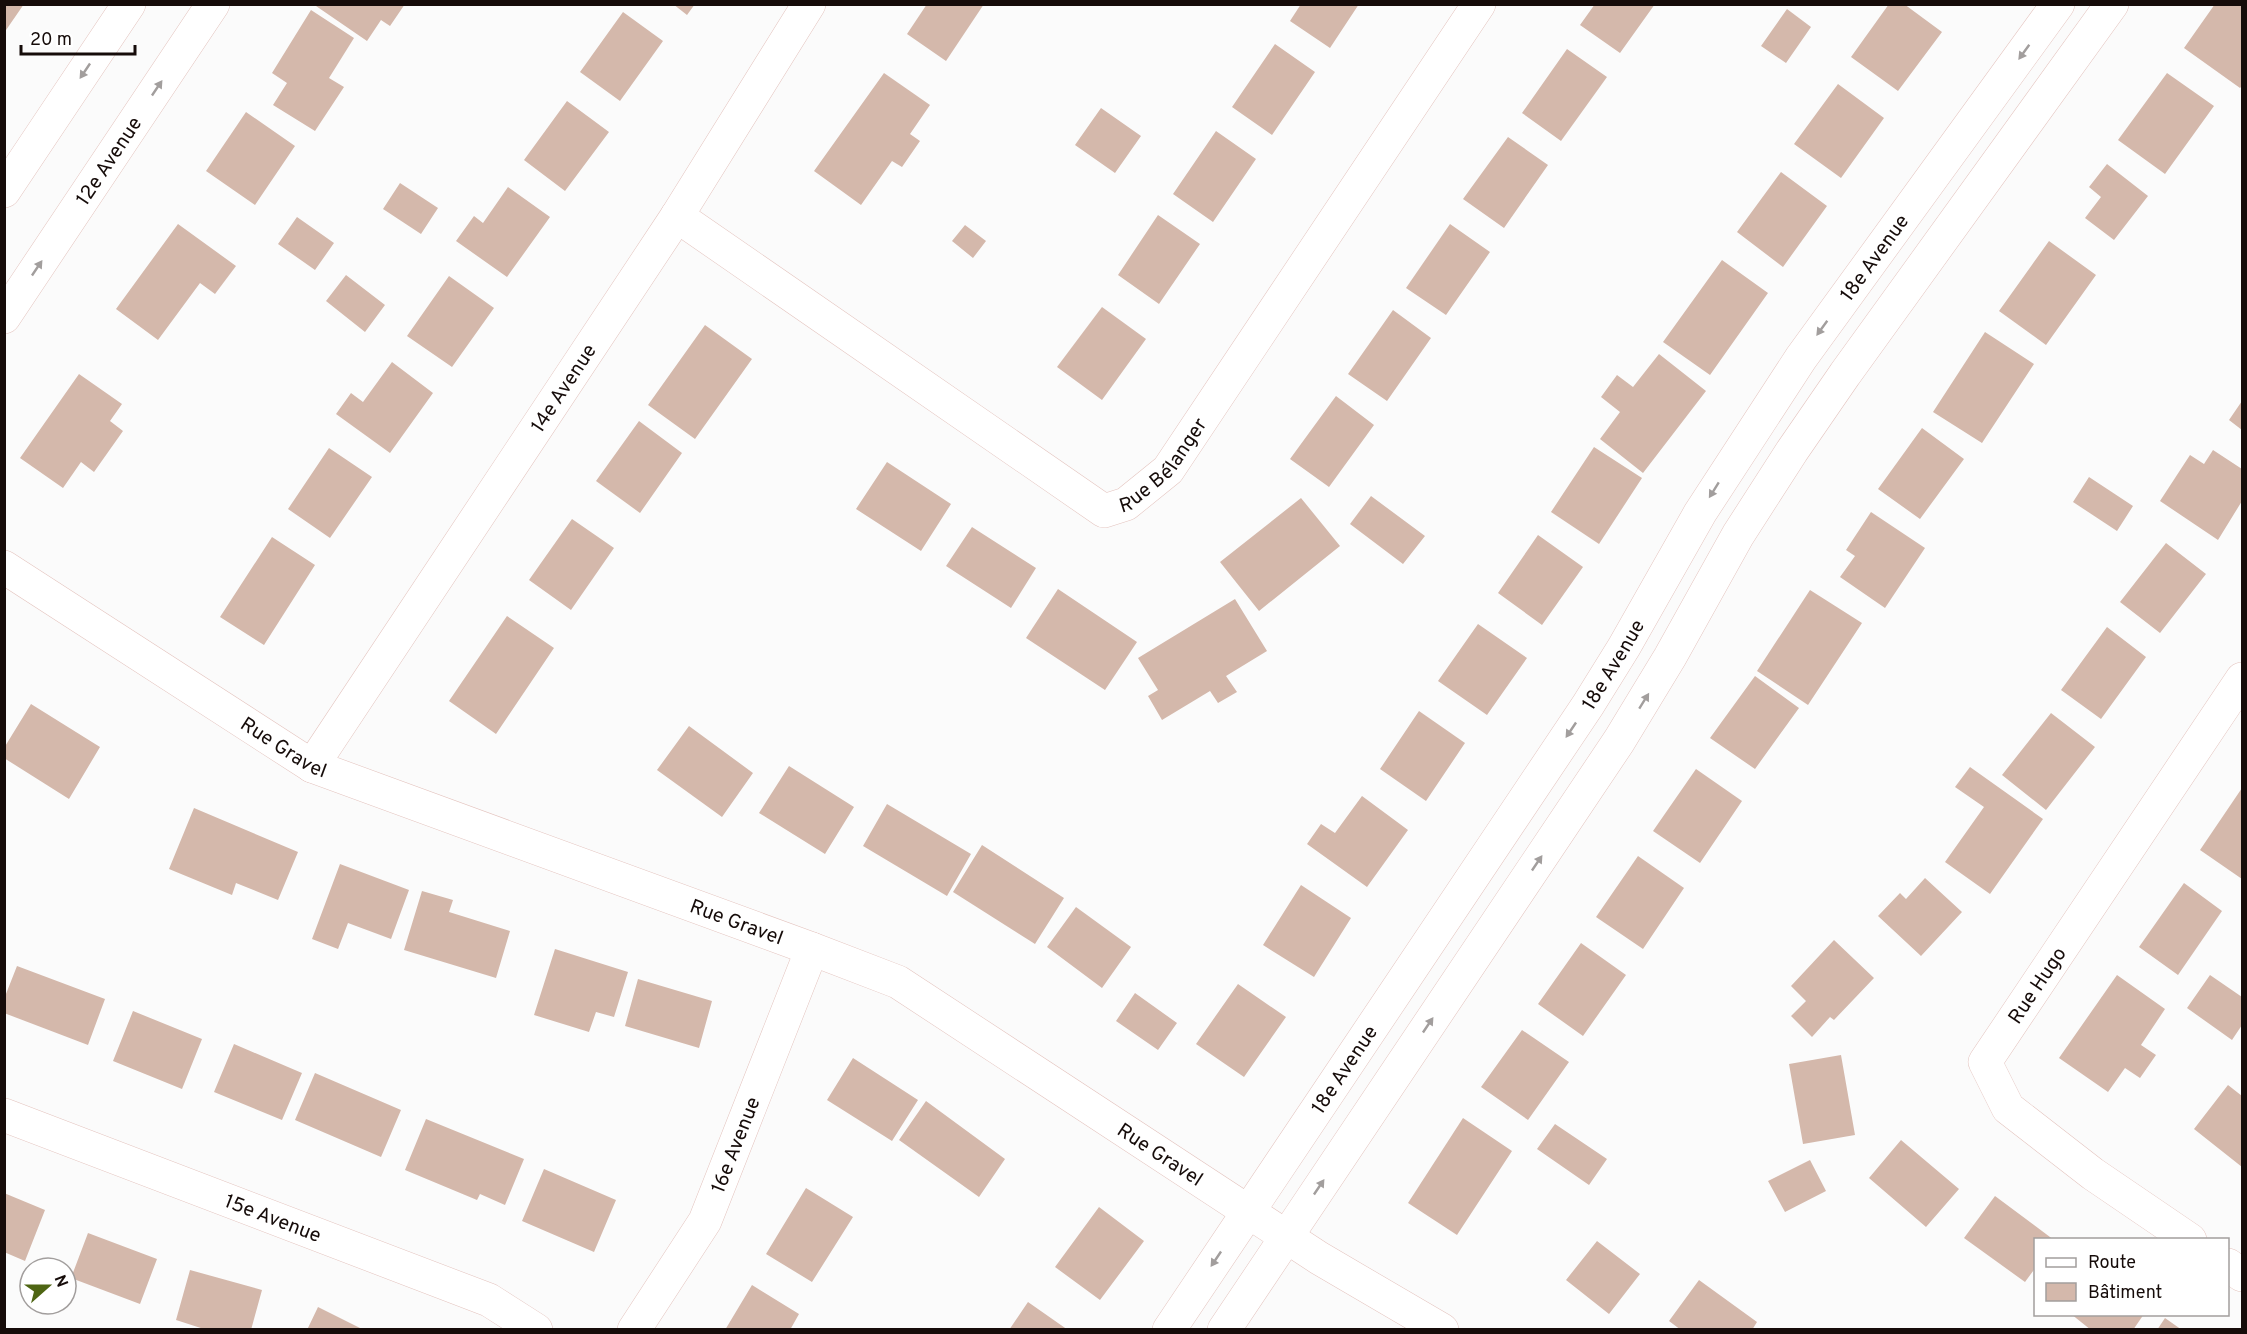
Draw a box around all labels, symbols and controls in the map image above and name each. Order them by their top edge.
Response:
scale bar [21,18,135,56]
text: 20 m [30,29,72,52]
one-way arrow [2018,44,2030,60]
one-way arrow [79,62,91,78]
one-way arrow [151,81,163,97]
street label: 12e Avenue [71,112,149,211]
street label: 18e Avenue [1835,210,1916,307]
one-way arrow [31,260,42,276]
one-way arrow [1817,321,1829,336]
street label: 14e Avenue [526,340,603,438]
street label: Rue Bélanger [1116,413,1214,520]
one-way arrow [1708,482,1719,498]
street label: 18e Avenue [1577,615,1652,716]
one-way arrow [1638,692,1649,709]
street label: Rue Gravel [235,712,330,785]
one-way arrow [1566,722,1577,738]
one-way arrow [1531,855,1542,872]
street label: Rue Gravel [686,894,786,952]
street label: Rue Hugo [2003,943,2073,1030]
one-way arrow [1422,1018,1434,1034]
street label: 18e Avenue [1306,1021,1385,1120]
street label: 16e Avenue [706,1094,767,1197]
street label: Rue Gravel [1111,1118,1207,1193]
one-way arrow [1314,1179,1325,1196]
street label: 15e Avenue [220,1189,324,1250]
legend [2034,1238,2229,1316]
one-way arrow [1211,1251,1222,1267]
text: Route [2088,1252,2136,1275]
north arrow [18,1256,78,1316]
text: N [49,1272,72,1290]
text: Bâtiment [2088,1282,2162,1305]

